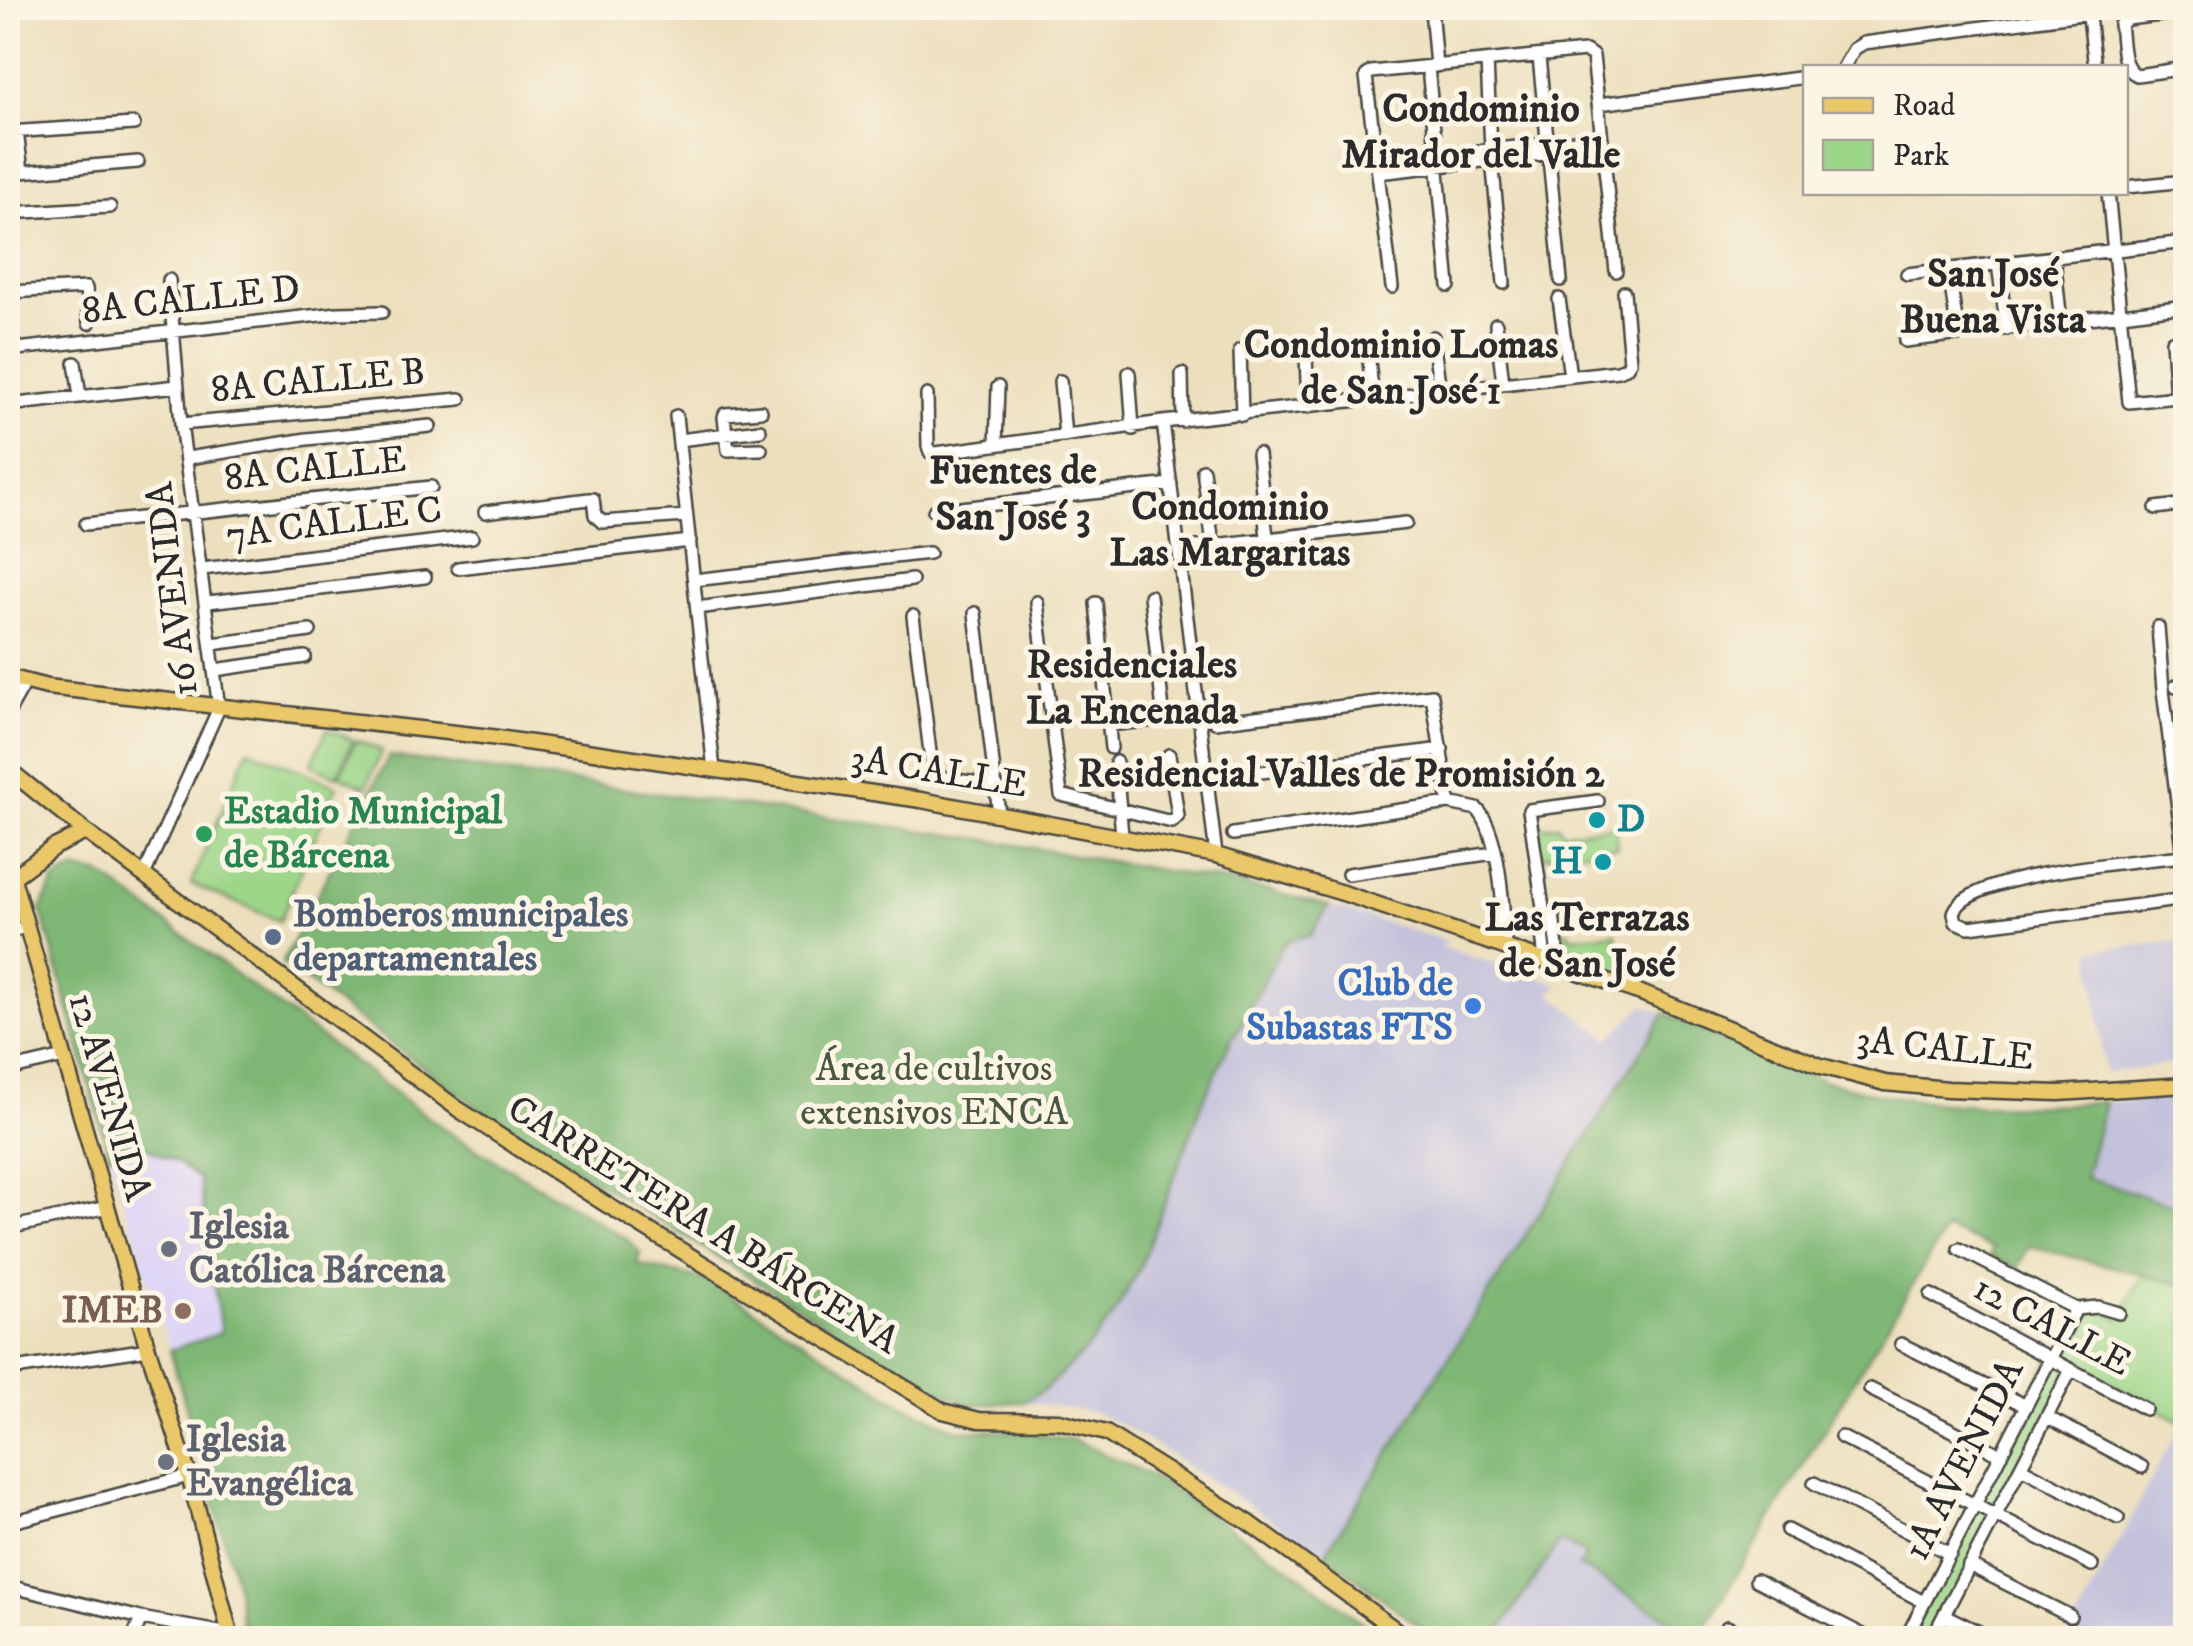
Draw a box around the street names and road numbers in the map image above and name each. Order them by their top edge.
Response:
street label: 8A CALLE D [80,265,302,335]
street label: 8A CALLE B [209,348,427,414]
street label: 8A CALLE [222,436,408,502]
street label: 16 AVENIDA [136,479,210,698]
street label: 7A CALLE C [223,486,445,560]
street label: 3A CALLE [848,734,1030,810]
street label: 12 AVENIDA [56,988,162,1207]
street label: 3A CALLE [1854,1016,2036,1082]
street label: CARRETERA A BÁRCENA [498,1085,908,1366]
street label: 12 CALLE [1965,1264,2139,1388]
street label: 1A AVENIDA [1893,1351,2036,1569]

